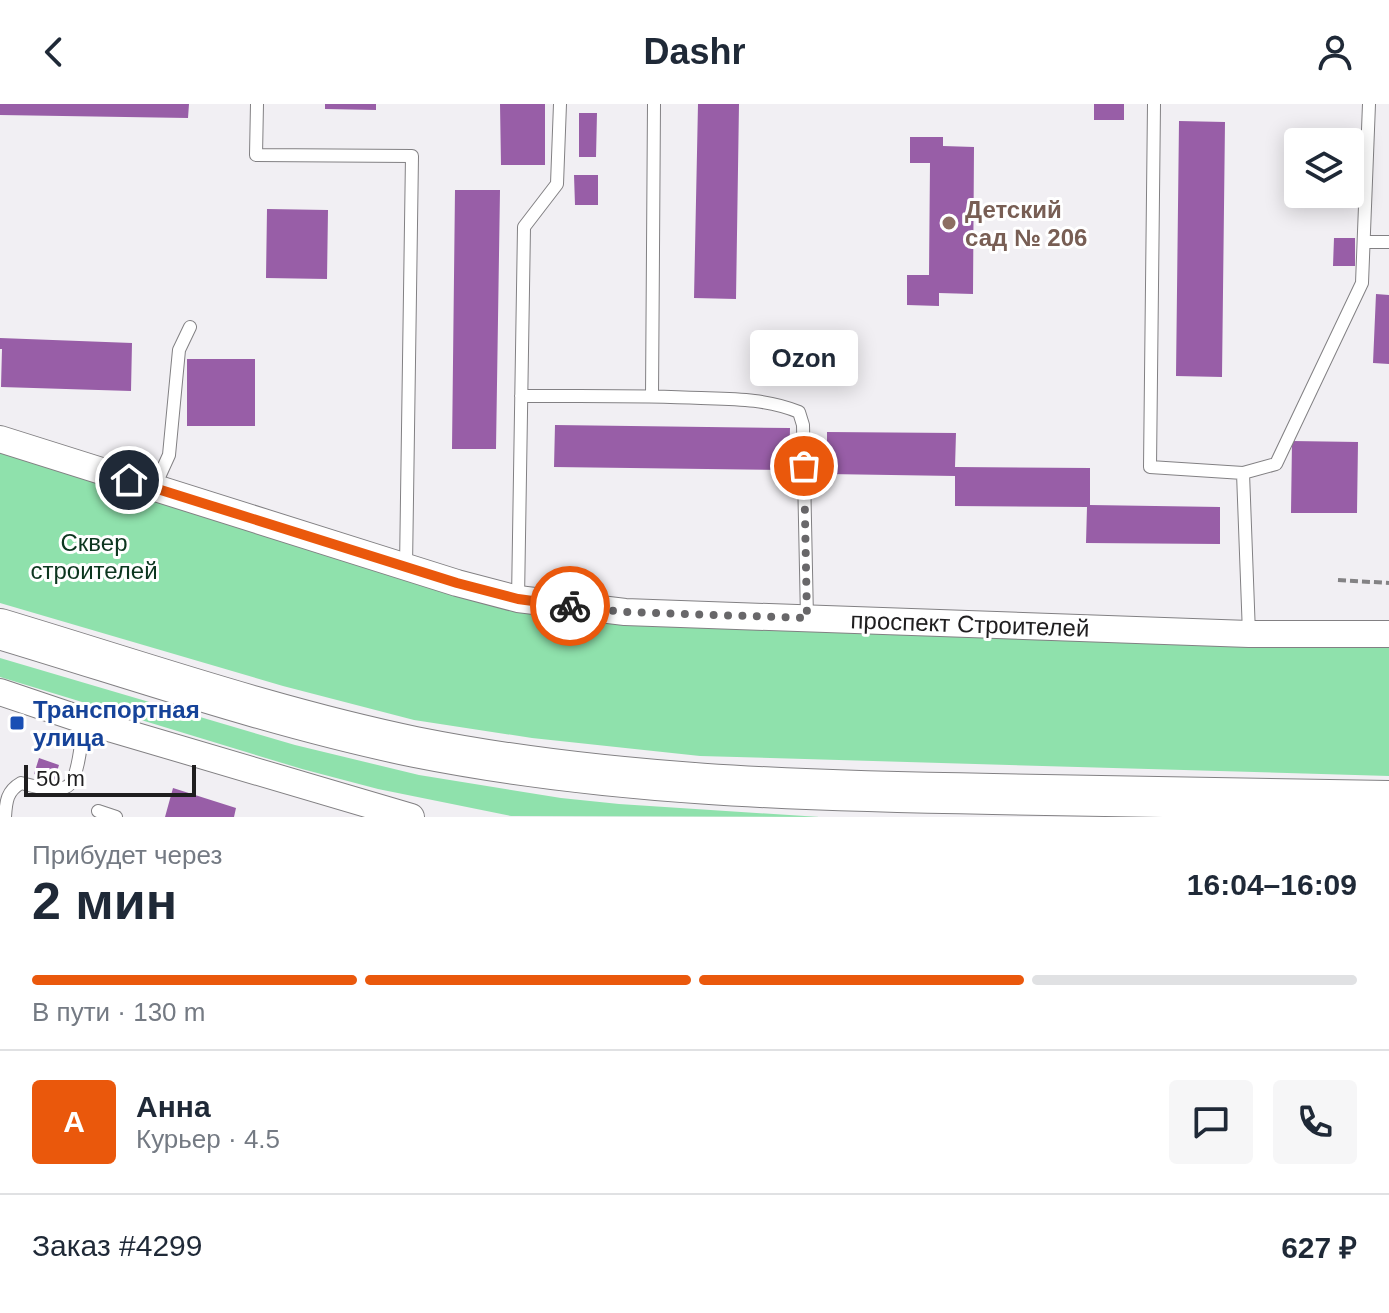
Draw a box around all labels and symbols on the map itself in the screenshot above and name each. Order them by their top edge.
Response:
place label: Детский сад № 206 [965,196,1087,251]
marker: Детский сад № 206 [940,214,958,232]
callout: Ozon [750,330,858,386]
pin [770,432,838,500]
pin [95,446,163,514]
park label: Cквер cтроителей [30,529,158,584]
courier [530,566,610,646]
street label: проспект Строителей [850,606,1090,642]
place label: Транспортная улица [33,696,200,751]
marker: Транспортная улица [8,714,26,732]
scale bar [24,761,196,797]

